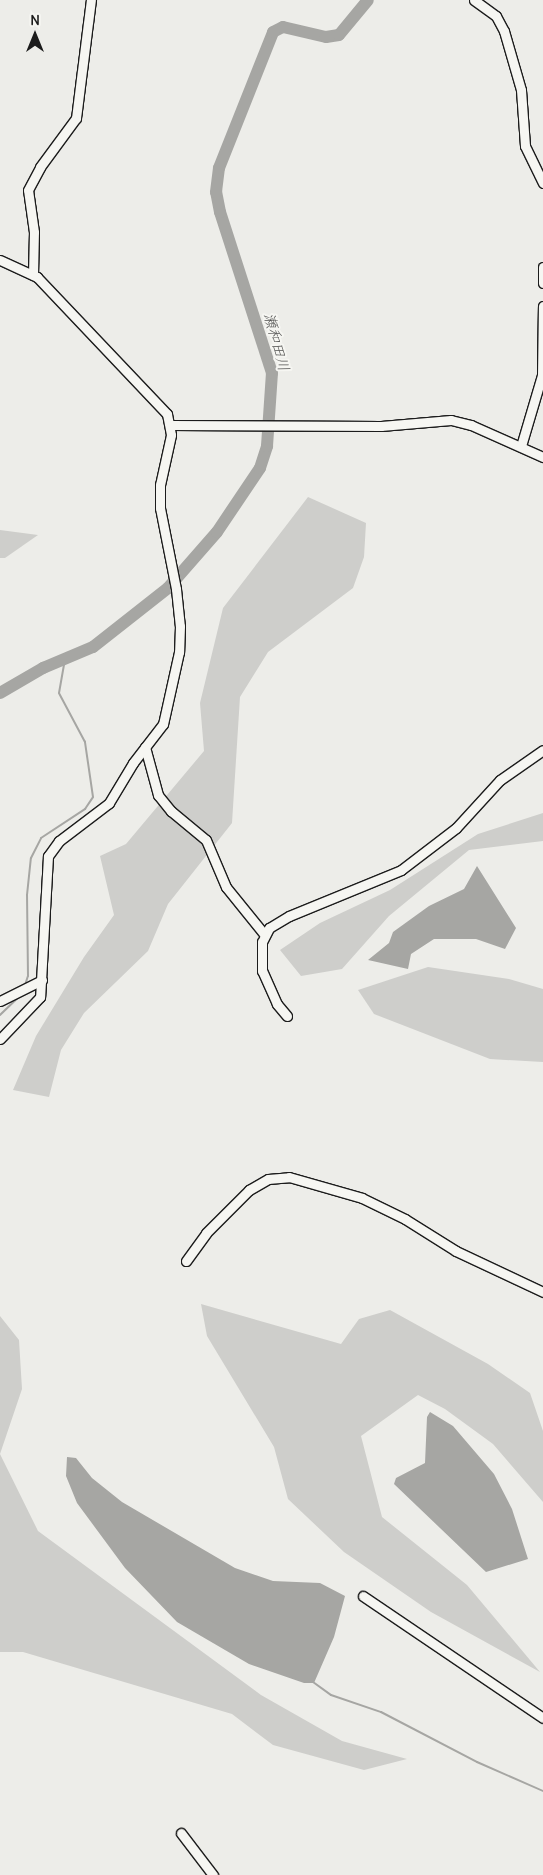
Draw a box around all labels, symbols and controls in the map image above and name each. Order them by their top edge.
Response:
north arrow [10,10,60,60]
text: N [30,11,40,29]
water label: 瀬和田川 [261,311,293,373]

